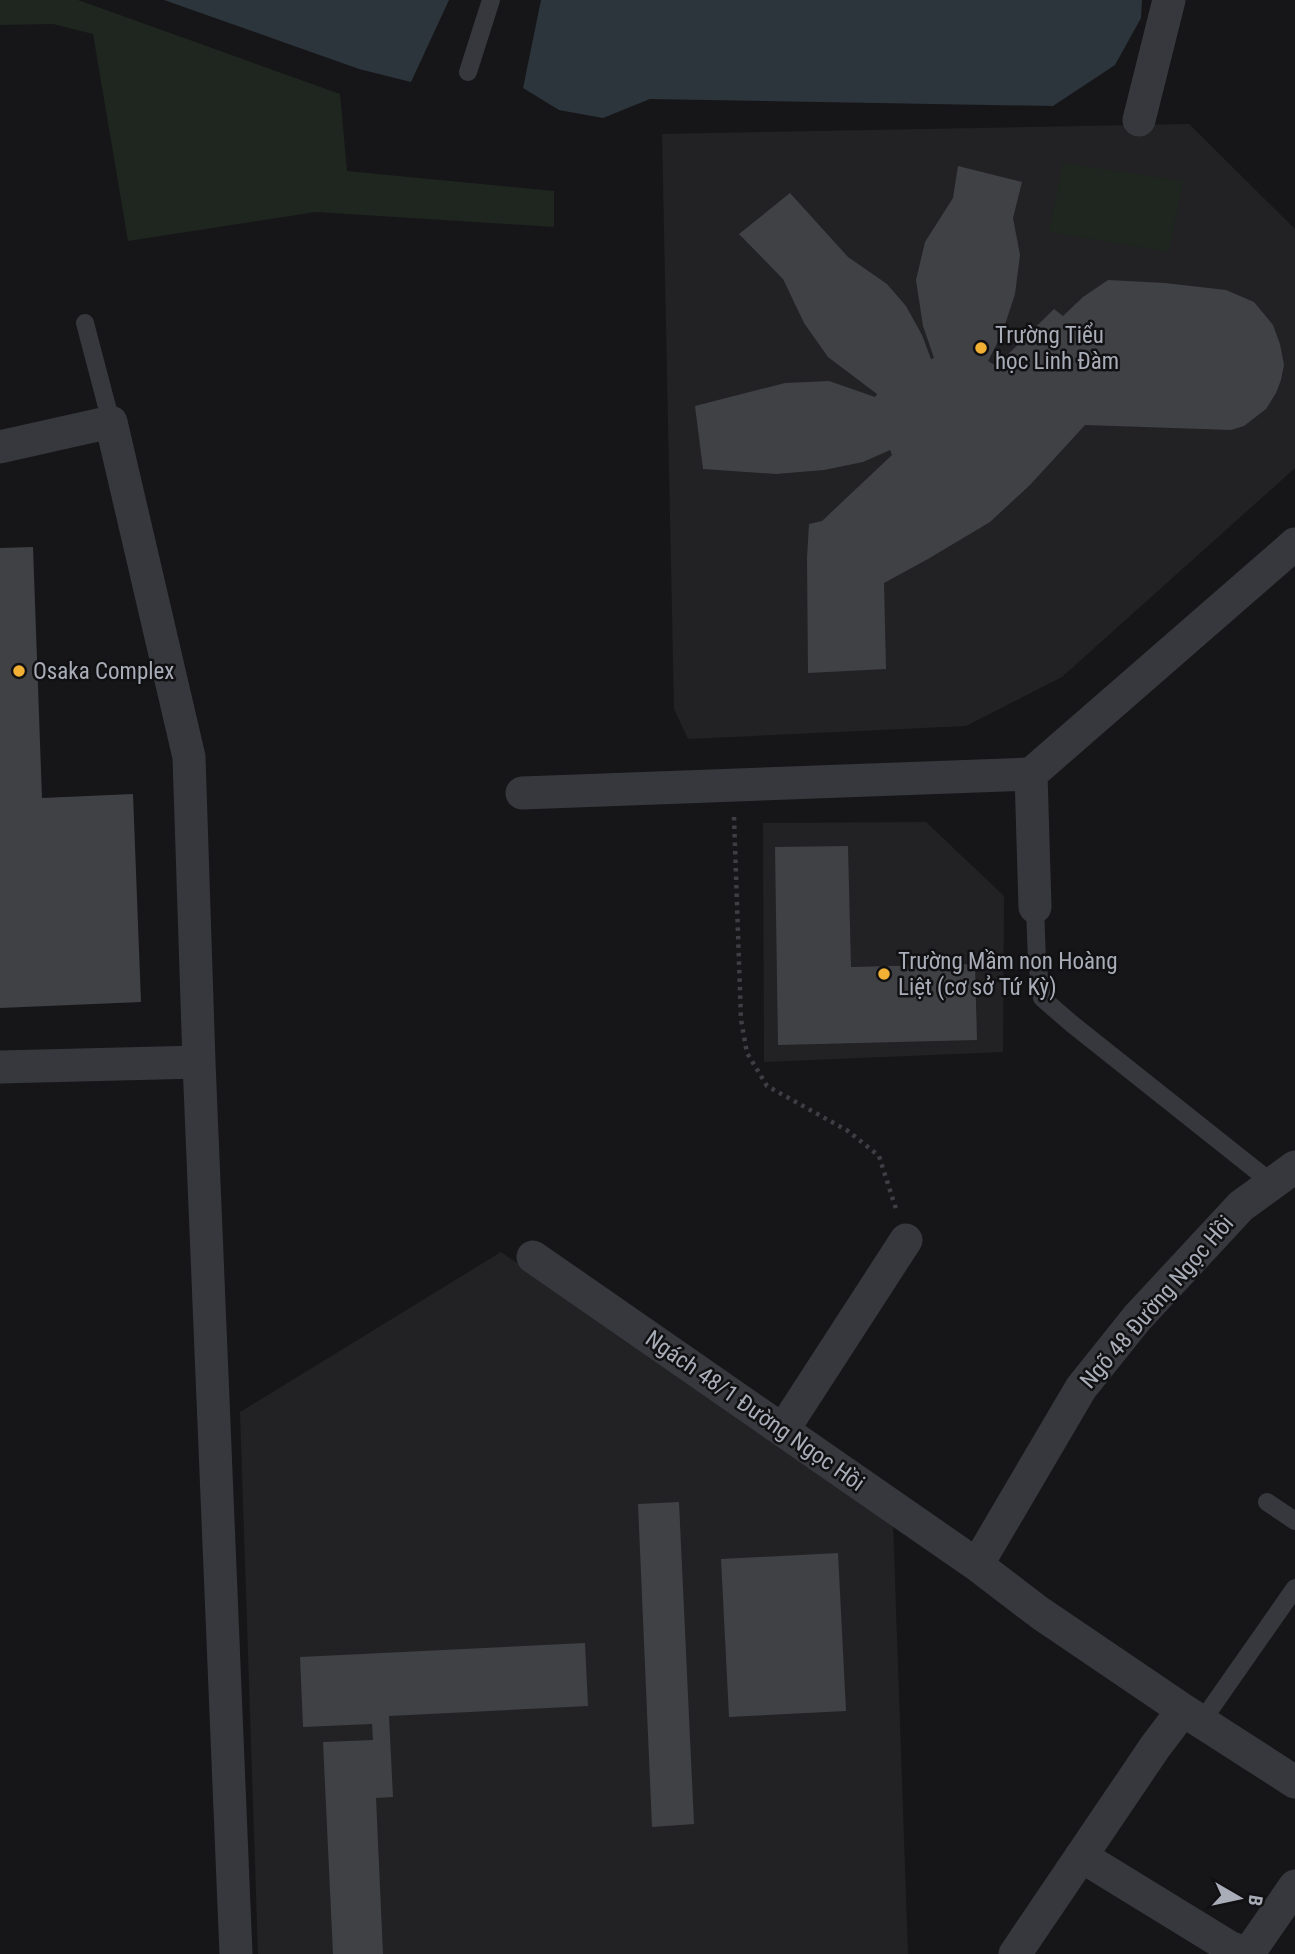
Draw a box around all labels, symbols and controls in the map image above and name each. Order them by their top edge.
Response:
place label: Trường Tiểu học Linh Đàm [995,322,1119,375]
marker: Trường Tiểu học Linh Đàm [973,340,989,356]
place label: Osaka Complex [33,658,174,685]
marker: Osaka Complex [11,663,27,679]
place label: Trường Mầm non Hoàng Liệt (cơ sở Tứ Kỳ) [898,948,1118,1001]
marker: Trường Mầm non Hoàng Liệt (cơ sở Tứ Kỳ) [876,966,892,982]
street label: Ngõ 48 Đường Ngọc Hồi [1075,1210,1239,1394]
street label: Ngách 48/1 Đường Ngọc Hồi [640,1325,870,1497]
north arrow [1204,1863,1274,1933]
text: B [1243,1894,1267,1908]

